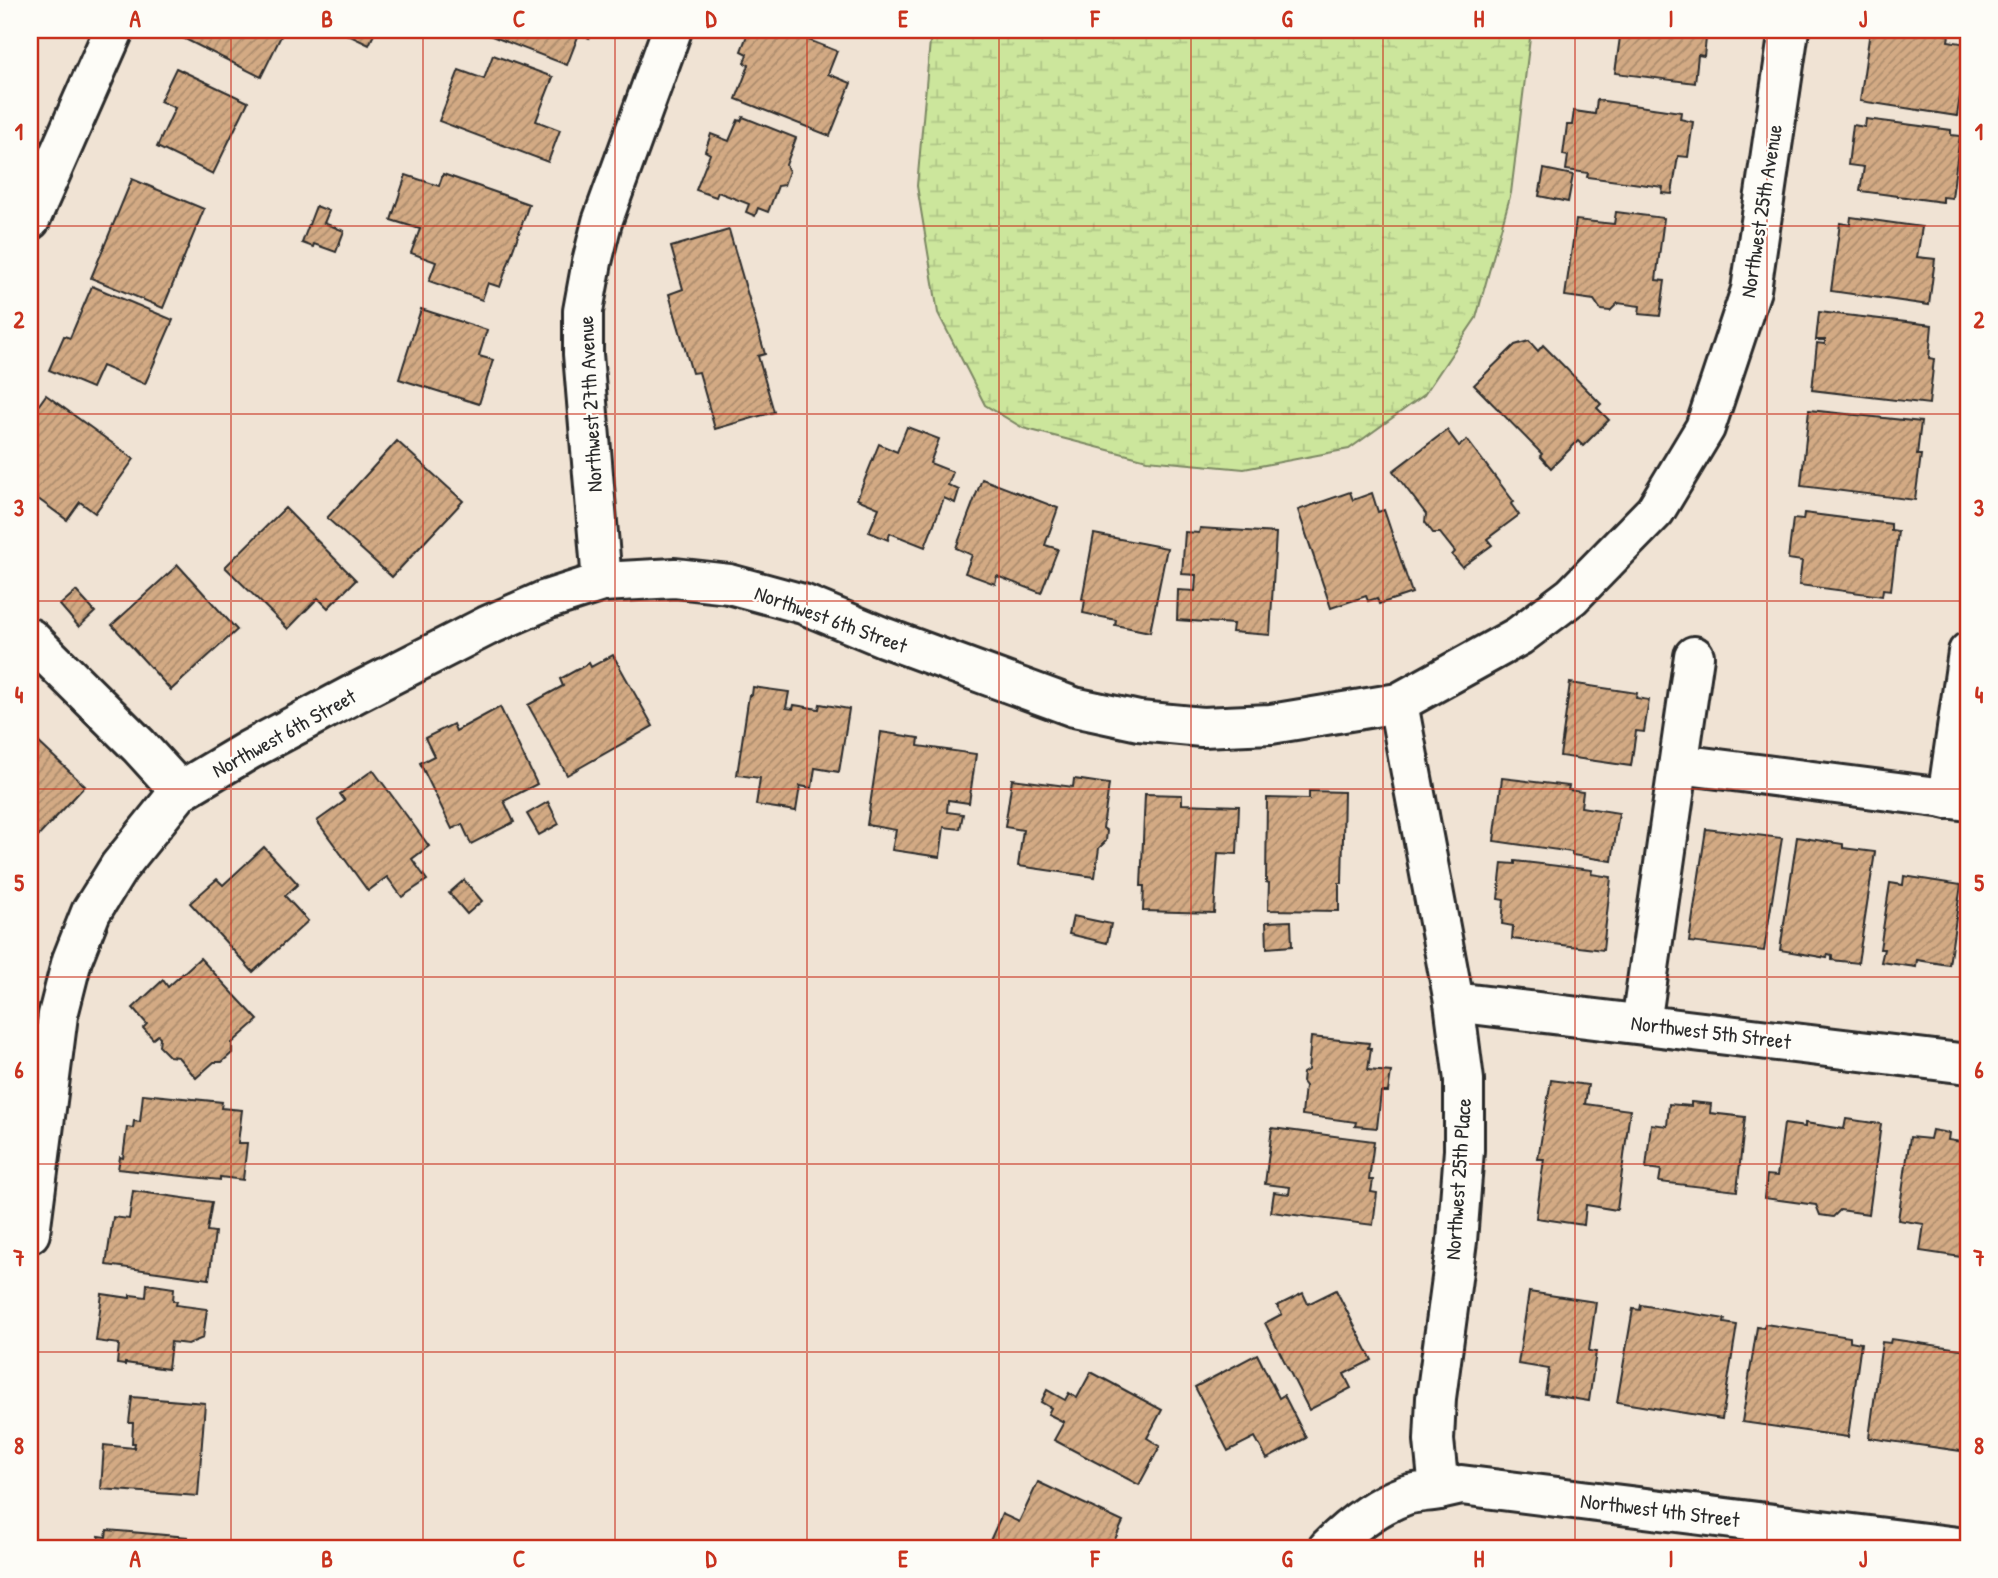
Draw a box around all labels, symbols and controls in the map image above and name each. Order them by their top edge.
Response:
text: A [129,3,141,34]
text: B [321,3,333,34]
text: C [513,3,525,34]
text: D [706,3,718,34]
text: E [898,3,909,34]
text: F [1090,3,1101,34]
text: G [1281,3,1293,34]
text: H [1474,3,1485,34]
text: I [1668,3,1674,34]
text: J [1859,3,1868,34]
text: 1 [15,116,23,147]
text: 1 [1975,116,1983,147]
street label: Northwest 25th Avenue [1733,122,1789,300]
text: 2 [14,304,25,335]
text: 2 [1974,304,1985,335]
street label: Northwest 27th Avenue [571,315,609,493]
text: 3 [14,492,24,523]
text: 3 [1974,492,1984,523]
street label: Northwest 6th Street [751,578,912,660]
text: 4 [15,679,24,710]
text: 4 [1975,679,1984,710]
street label: Northwest 6th Street [207,681,362,784]
text: 5 [14,867,24,898]
text: 5 [1974,867,1984,898]
street label: Northwest 5th Street [1630,1008,1793,1056]
text: 6 [14,1054,24,1085]
text: 6 [1974,1054,1984,1085]
street label: Northwest 25th Place [1438,1097,1478,1261]
text: 7 [12,1242,25,1273]
text: 7 [1972,1242,1985,1273]
text: 8 [14,1430,24,1461]
text: 8 [1974,1430,1984,1461]
street label: Northwest 4th Street [1579,1486,1742,1534]
text: A [129,1543,141,1574]
text: B [321,1543,333,1574]
text: C [513,1543,525,1574]
text: D [706,1543,718,1574]
text: E [898,1543,909,1574]
text: F [1090,1543,1101,1574]
text: G [1281,1543,1293,1574]
text: H [1474,1543,1485,1574]
text: I [1668,1543,1674,1574]
text: J [1859,1543,1868,1574]

